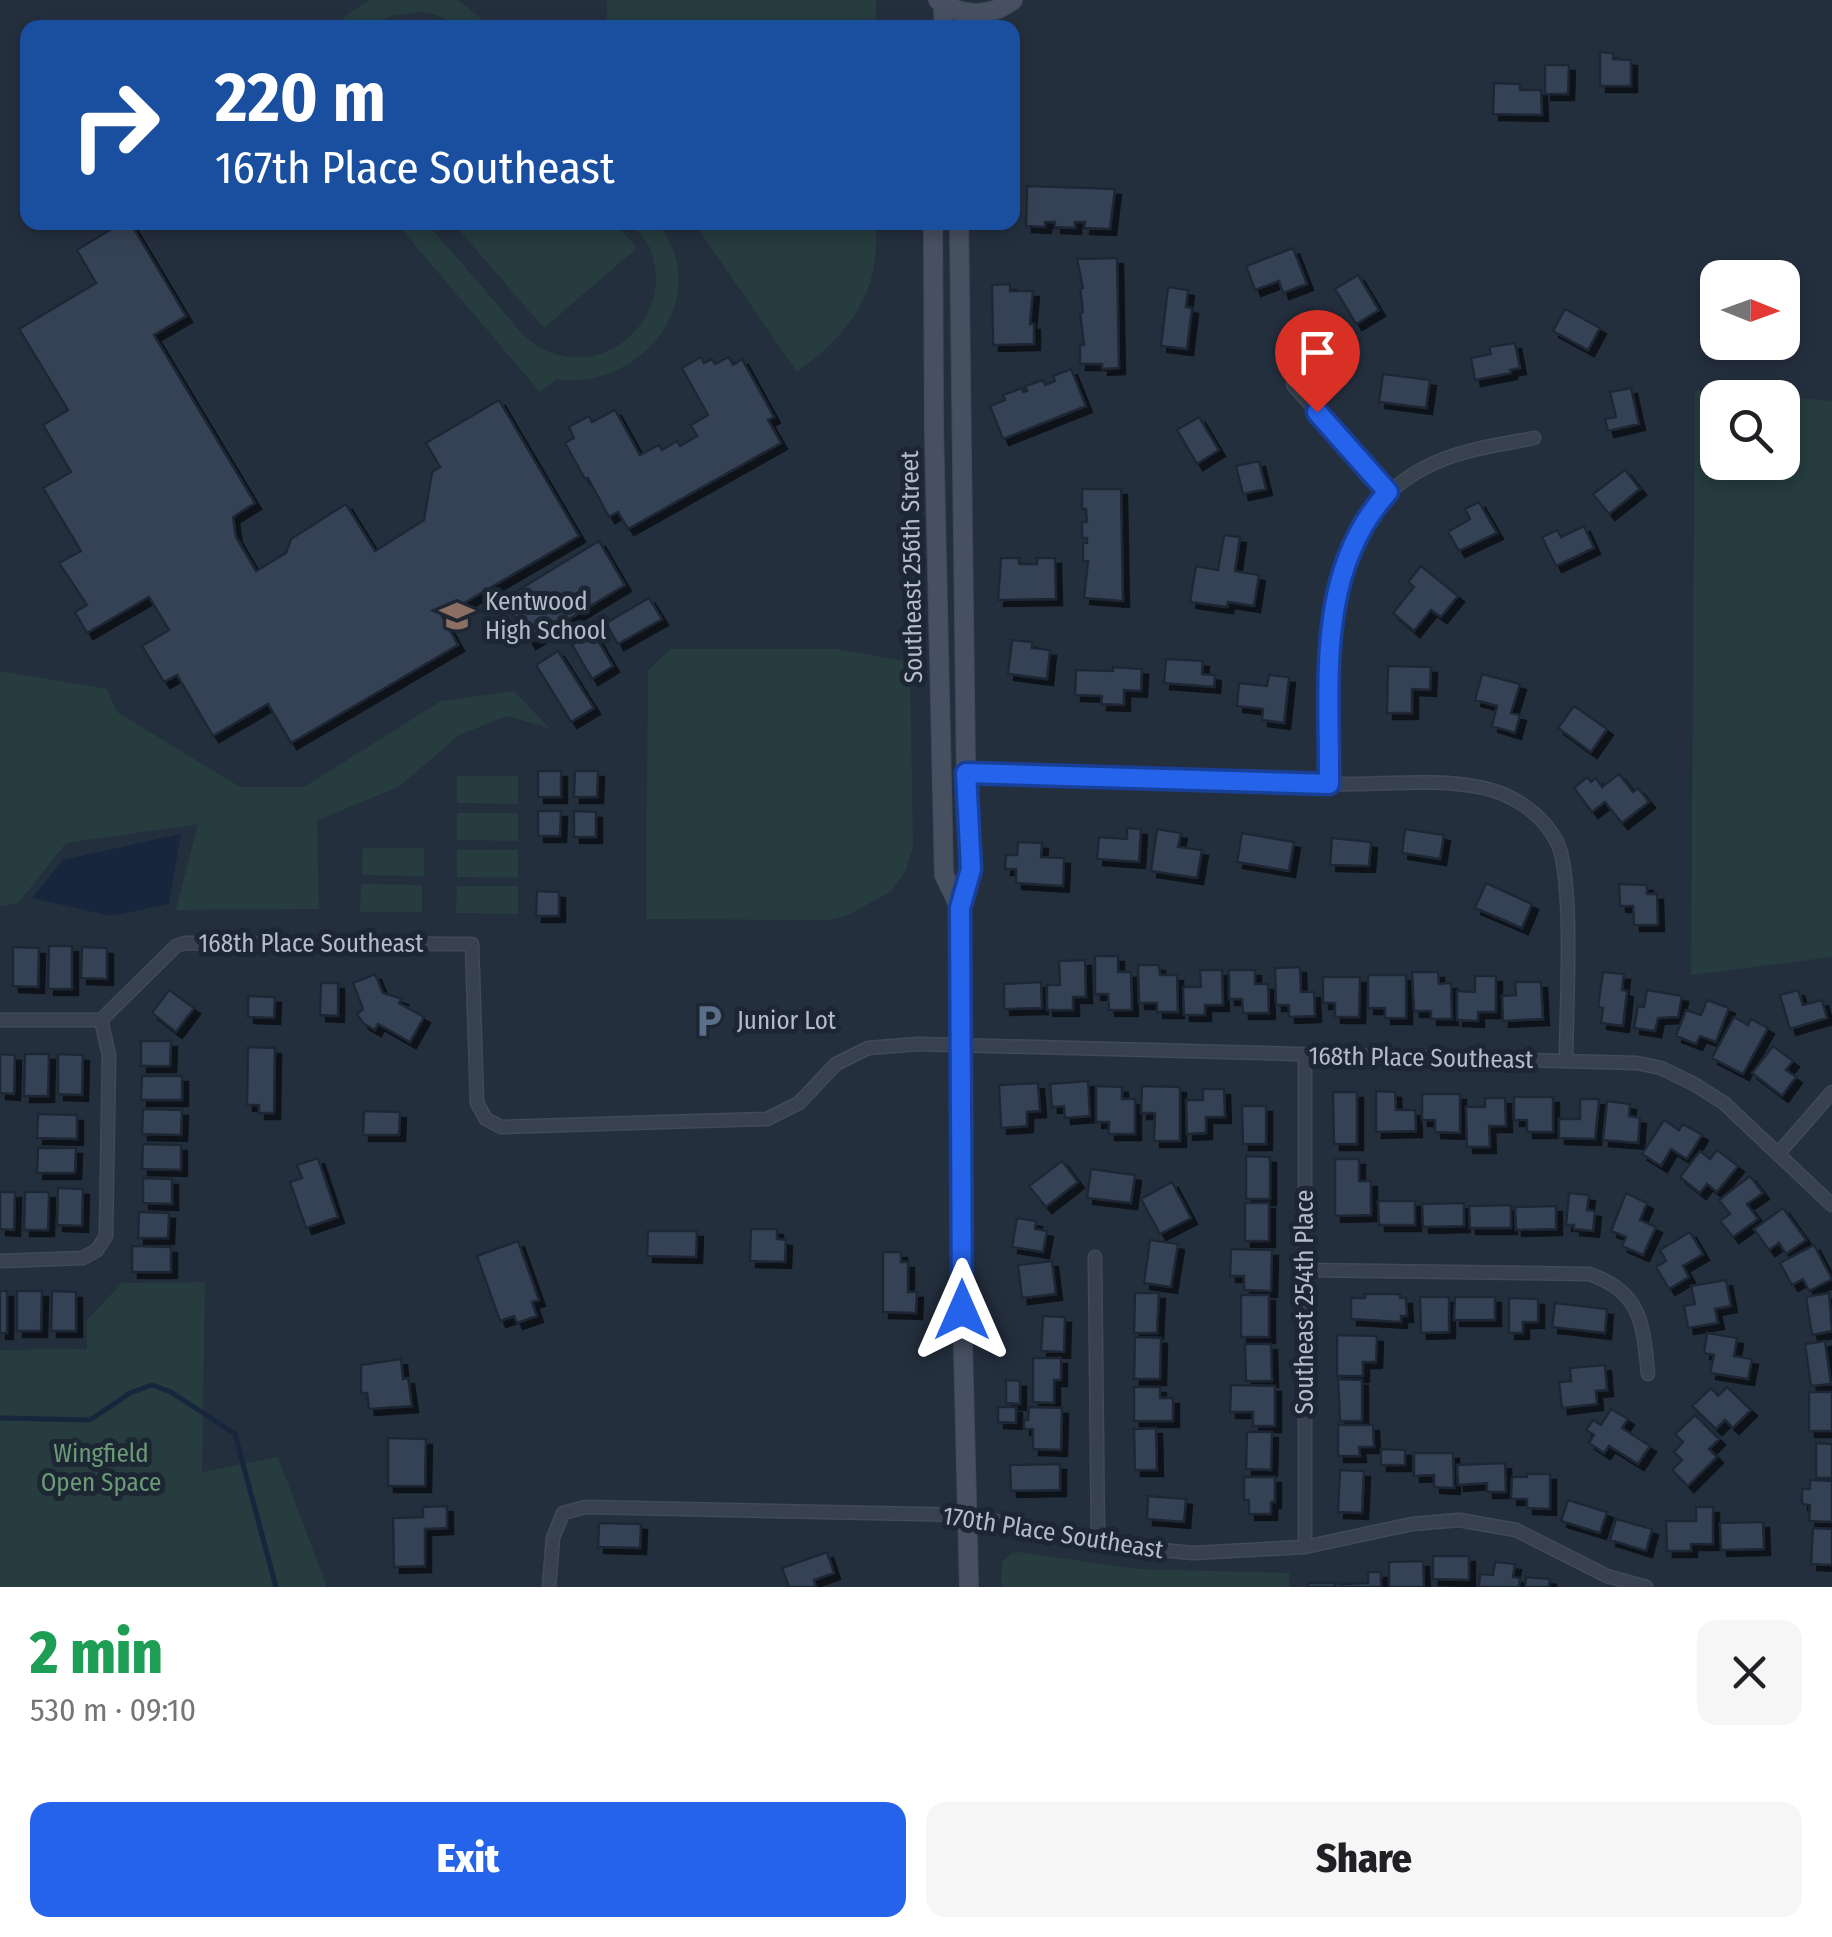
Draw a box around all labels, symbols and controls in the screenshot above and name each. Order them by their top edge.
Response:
text: 220 m [215,56,386,140]
icon: right [50,60,180,190]
text: 167th Place Southeast [215,141,615,195]
north arrow [1700,260,1800,360]
map controls [1700,260,1800,480]
pin [1275,310,1360,413]
icon: arrive [1290,325,1345,380]
button: search [1700,380,1800,480]
street label: Southeast 256th Street [895,450,929,684]
place label: Kentwood High School [485,587,607,646]
school or university icon: Kentwood High School [438,597,476,635]
street label: 168th Place Southeast [199,929,424,959]
parking icon: Junior Lot [690,1002,728,1040]
place label: Junior Lot [737,1006,837,1036]
street label: 168th Place Southeast [1308,1041,1535,1075]
street label: Southeast 254th Place [1290,1190,1320,1414]
position arrow [910,1258,1014,1362]
park label: Wingfield Open Space [41,1439,161,1498]
street label: 170th Place Southeast [941,1501,1166,1565]
text: 2 min [30,1617,163,1689]
button: close [1697,1620,1802,1725]
text: 530 m · 09:10 [30,1691,196,1729]
button: Exit [30,1802,906,1917]
button: Share [926,1802,1802,1917]

